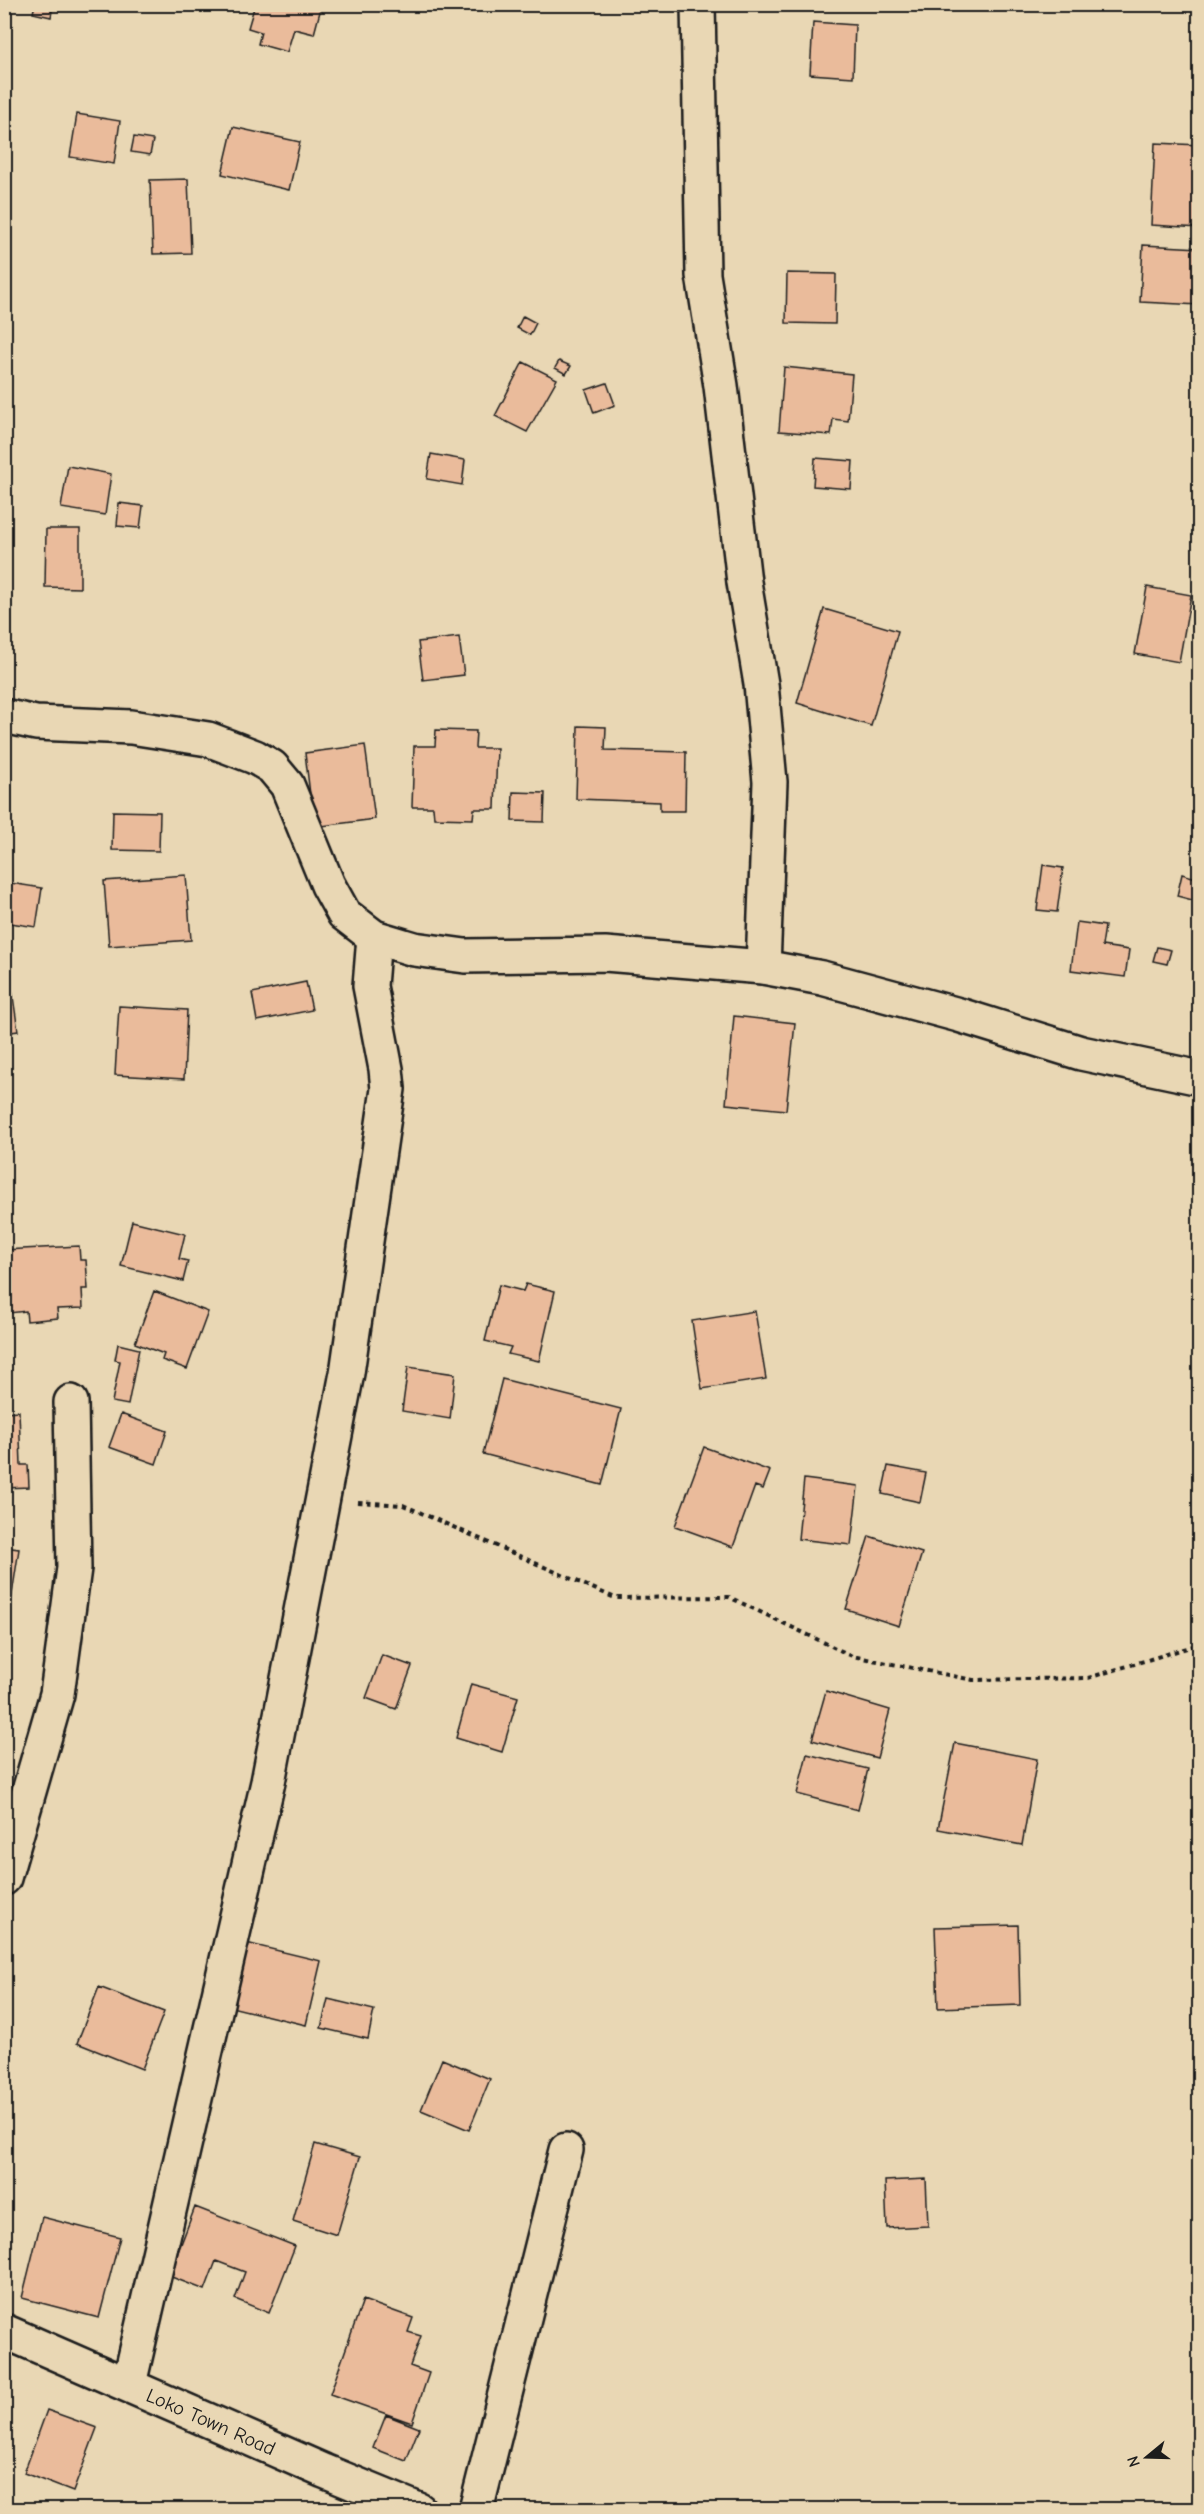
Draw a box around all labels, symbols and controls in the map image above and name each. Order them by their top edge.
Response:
street label: Loko Town Road [143,2383,279,2460]
north arrow [1117,2427,1177,2487]
text: N [1124,2454,1144,2469]

